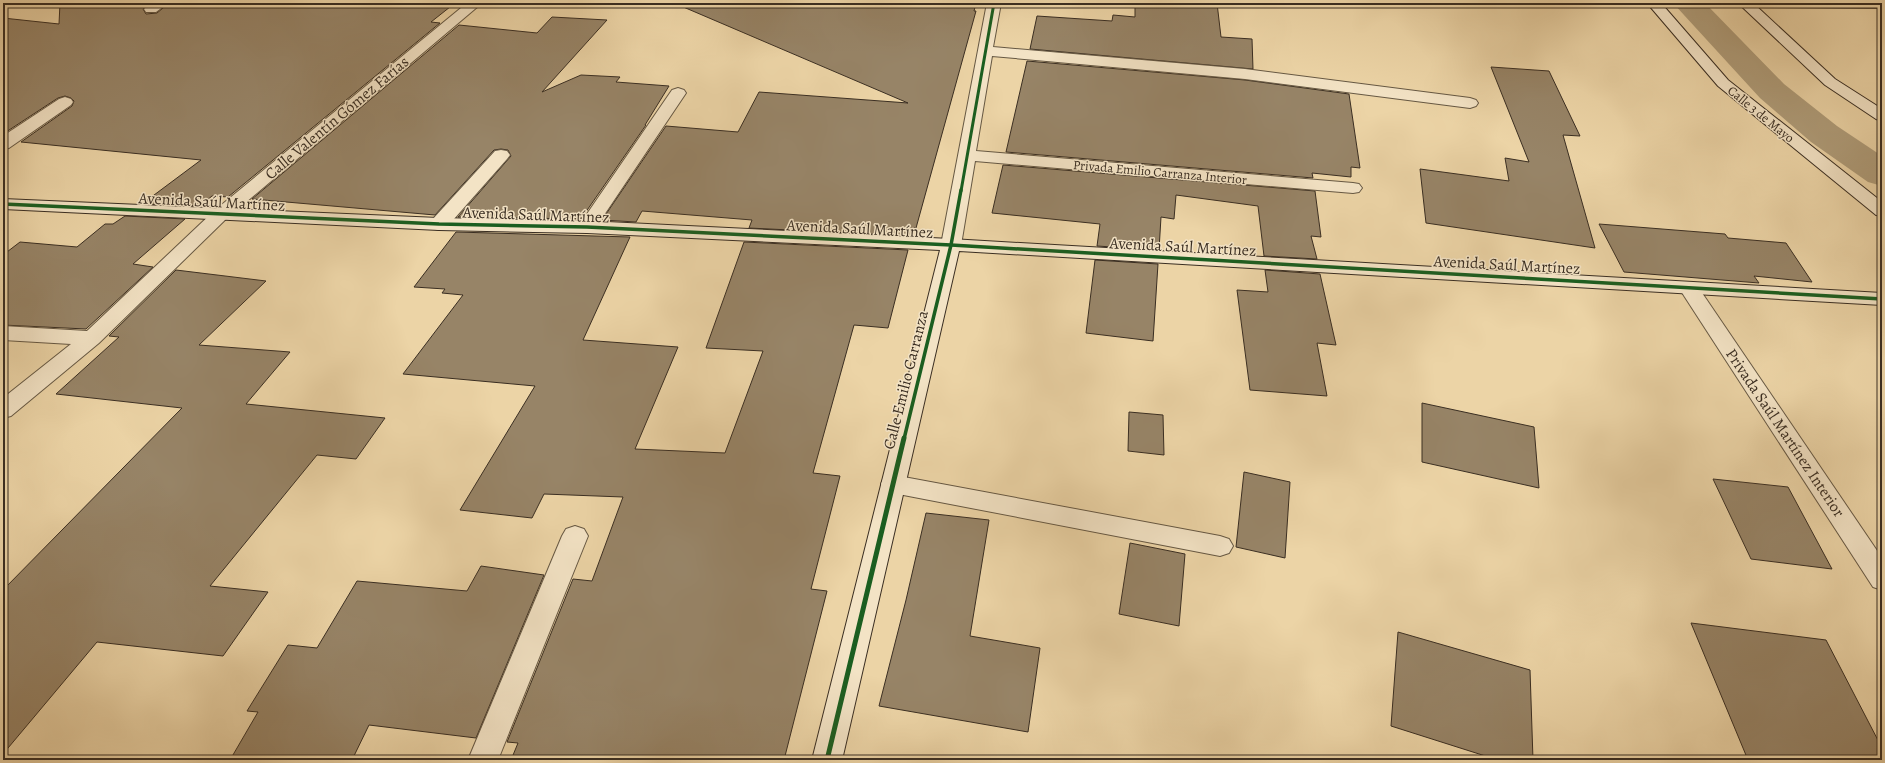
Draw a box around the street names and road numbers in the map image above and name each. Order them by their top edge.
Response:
street label: Calle Valentín Gómez Farías [260,51,414,185]
street label: Calle 3 de Mayo [1724,82,1798,146]
street label: Privada Emilio Carranza Interior [1072,156,1248,188]
street label: Avenida Saúl Martínez [137,187,286,217]
street label: Avenida Saúl Martínez [461,201,610,229]
street label: Avenida Saúl Martínez [785,214,934,244]
street label: Avenida Saúl Martínez [1108,232,1257,262]
street label: Avenida Saúl Martínez [1432,250,1581,280]
street label: Calle Emilio Carranza [878,308,934,452]
street label: Privada Saúl Martínez Interior [1720,344,1850,522]

